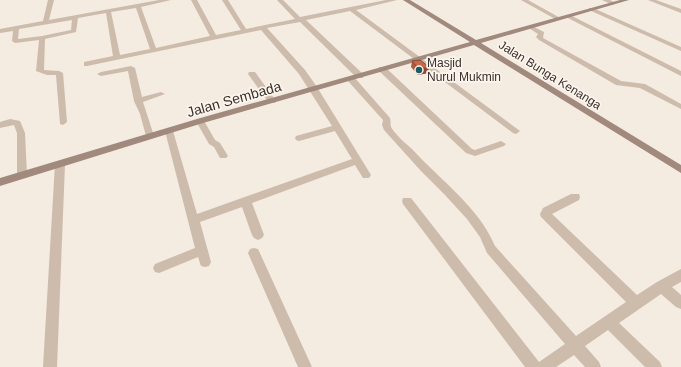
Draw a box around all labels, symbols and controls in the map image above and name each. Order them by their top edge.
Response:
street label: Jalan Bunga Kenanga [496,38,604,112]
place label: Masjid Nurul Mukmin [427,56,501,84]
marker: Masjid Nurul Mukmin [414,65,424,75]
street label: Jalan Sembada [185,78,283,120]

